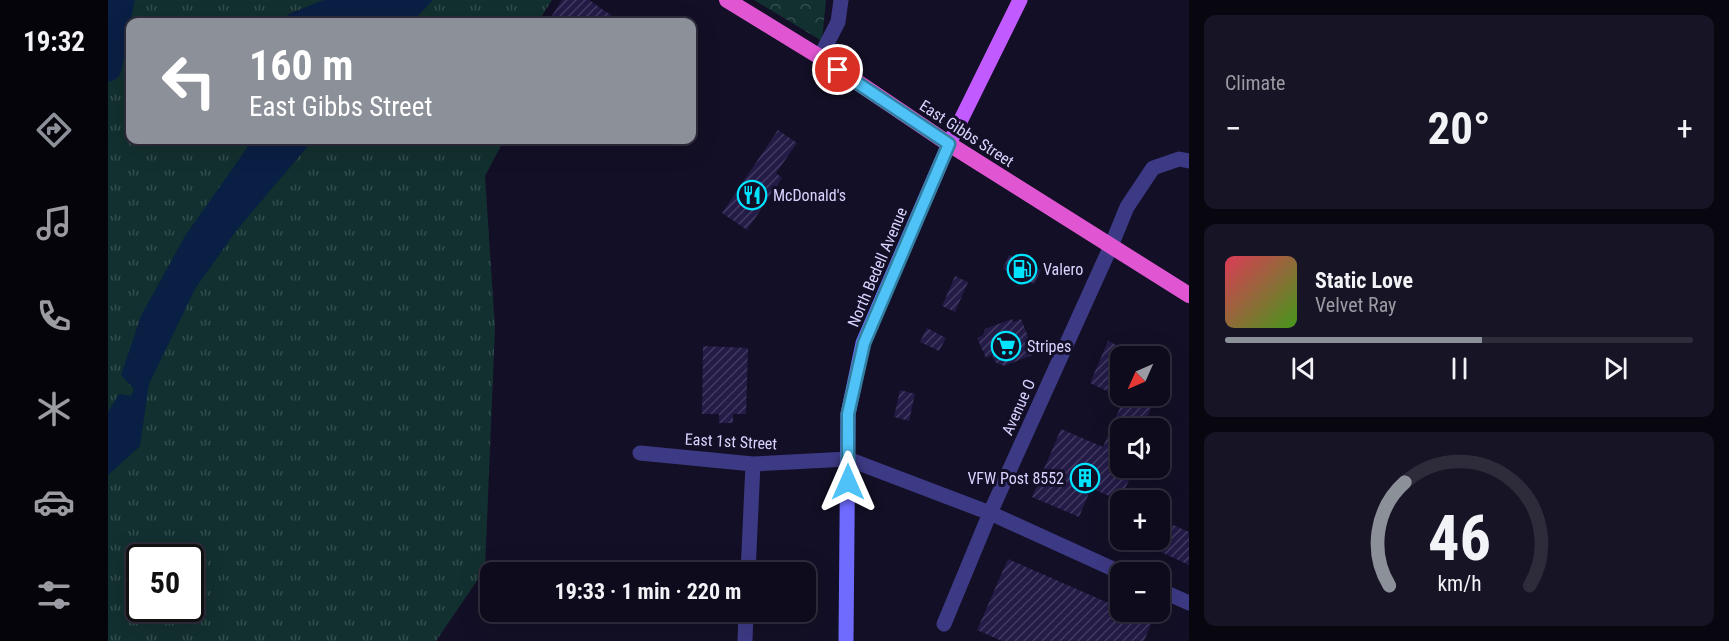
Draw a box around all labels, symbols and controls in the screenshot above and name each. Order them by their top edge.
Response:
text: 19:32 [23,26,85,58]
text: 160 m [249,41,354,90]
icon: left [150,42,228,120]
pin [812,44,863,95]
icon: arrive [821,53,854,86]
text: Climate [1225,71,1285,95]
text: East Gibbs Street [249,91,432,123]
street label: East Gibbs Street [916,96,1018,171]
text: 20° [1428,102,1491,155]
icon: directions [33,109,75,151]
text: − [1225,109,1242,148]
text: + [1677,109,1693,148]
restaurant icon: McDonald's [736,179,768,211]
place label: McDonald's [773,186,846,205]
icon: music [33,202,75,244]
street label: North Bedell Avenue [844,205,911,330]
fuel station icon: Valero [1006,253,1038,285]
place label: Valero [1043,260,1083,279]
text: Static Love [1315,268,1413,293]
text: Velvet Ray [1315,293,1396,317]
icon: phone [33,295,75,337]
supermarket icon: Stripes [990,330,1022,362]
place label: Stripes [1027,337,1071,356]
north arrow [1110,346,1170,406]
map controls [1110,346,1170,622]
icon: previous [1287,352,1320,385]
icon: pause [1443,352,1476,385]
icon: next [1599,352,1632,385]
street label: Avenue O [998,376,1039,438]
icon: climate [33,388,75,430]
button: sound [1110,418,1170,478]
street label: East 1st Street [684,430,778,453]
position arrow [816,450,880,514]
building icon: VFW Post 8552 [1069,462,1101,494]
place label: VFW Post 8552 [967,469,1064,488]
icon: car [33,481,75,523]
button: + [1110,490,1170,550]
text: 46 [1427,502,1491,575]
speed limit sign: 50 [126,544,204,622]
button: − [1110,562,1170,622]
text: km/h [1437,572,1481,597]
icon: filters [33,574,75,616]
text: 19:33 · 1 min · 220 m [555,579,741,604]

